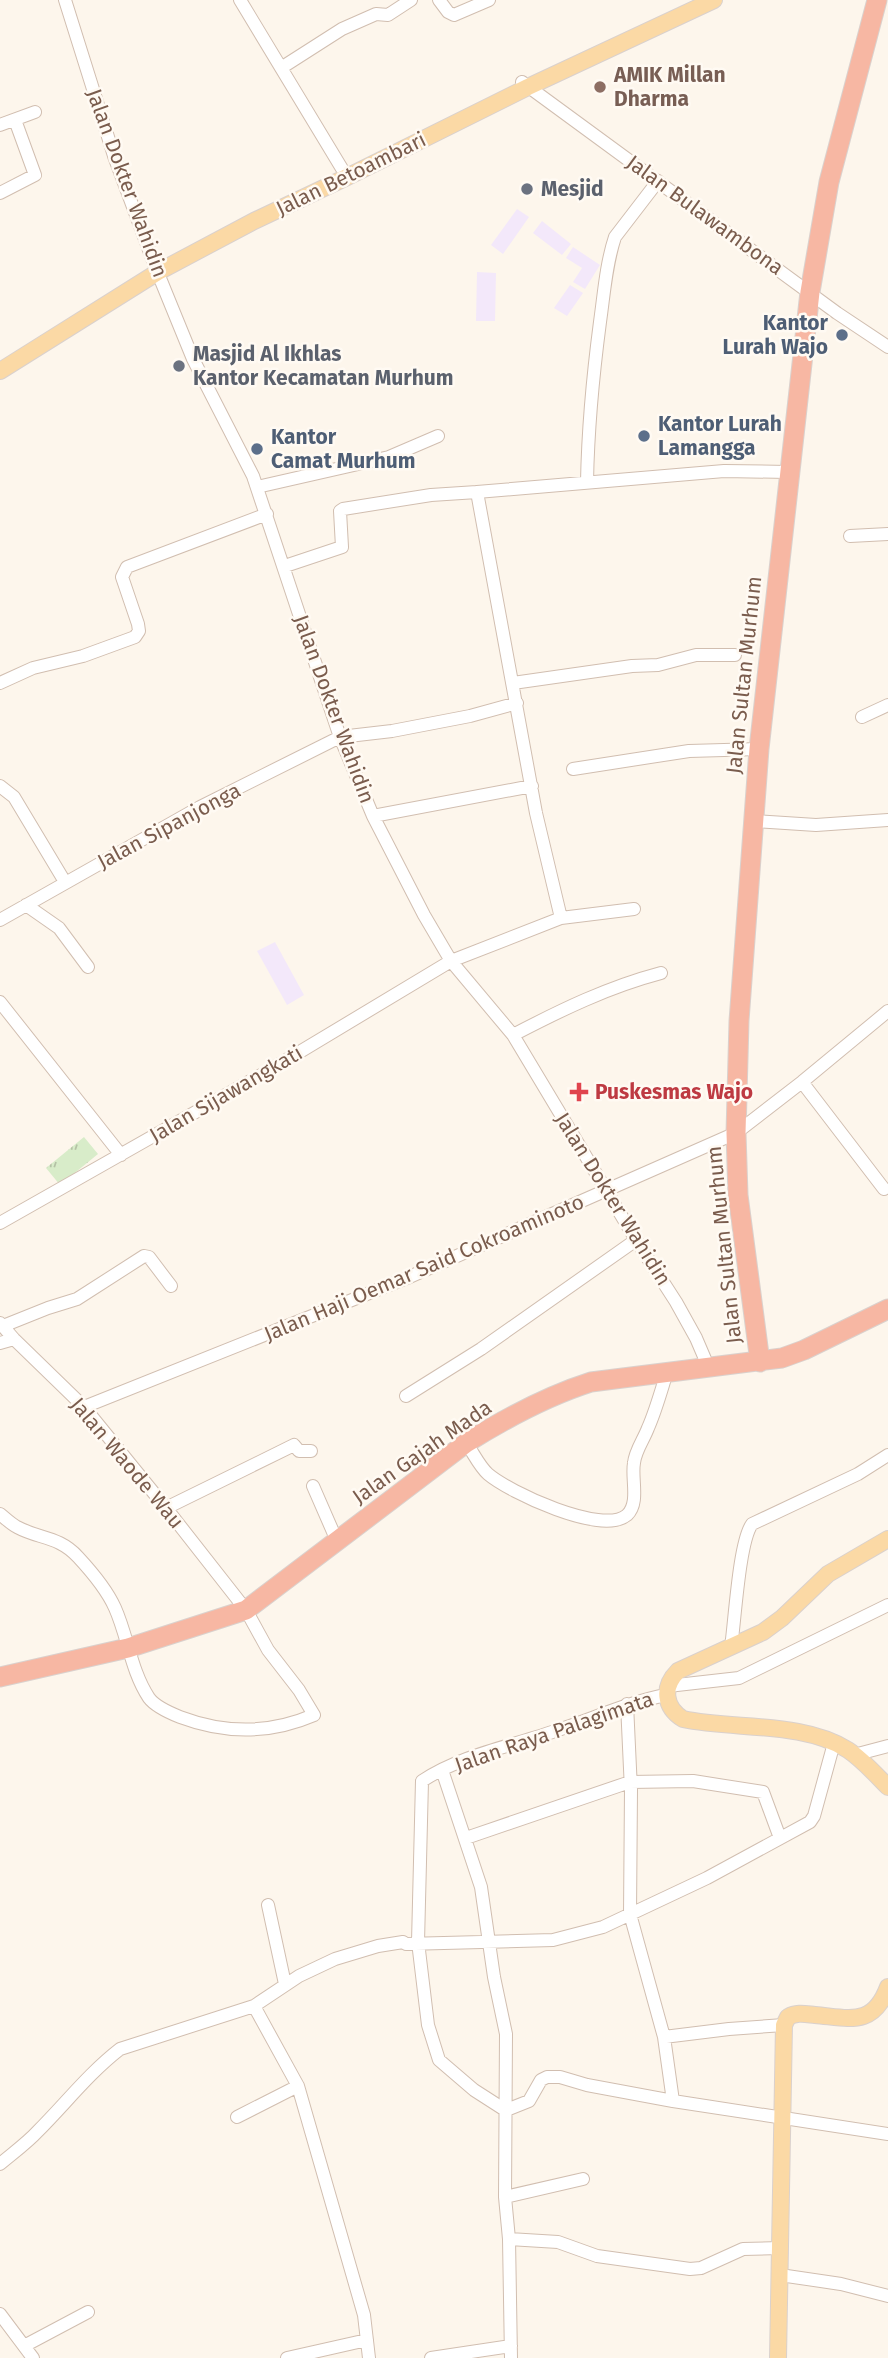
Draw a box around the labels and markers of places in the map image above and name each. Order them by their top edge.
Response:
place label: AMIK Millan Dharma [613,62,726,112]
marker: AMIK Millan Dharma [592,79,608,95]
place label: Mesjid [541,176,604,202]
marker: Mesjid [519,181,535,197]
place label: Kantor Lurah Wajo [723,310,829,360]
marker: Kantor Lurah Wajo [834,327,850,343]
place label: Masjid Al Ikhlas Kantor Kecamatan Murhum [193,341,454,391]
marker: Masjid Al Ikhlas Kantor Kecamatan Murhum [171,358,187,374]
place label: Kantor Lurah Lamangga [658,411,782,461]
place label: Kantor Camat Murhum [271,424,416,474]
marker: Kantor Lurah Lamangga [636,428,652,444]
marker: Kantor Camat Murhum [249,441,265,457]
place label: Puskesmas Wajo [595,1079,753,1105]
marker: Puskesmas Wajo [569,1082,589,1102]

